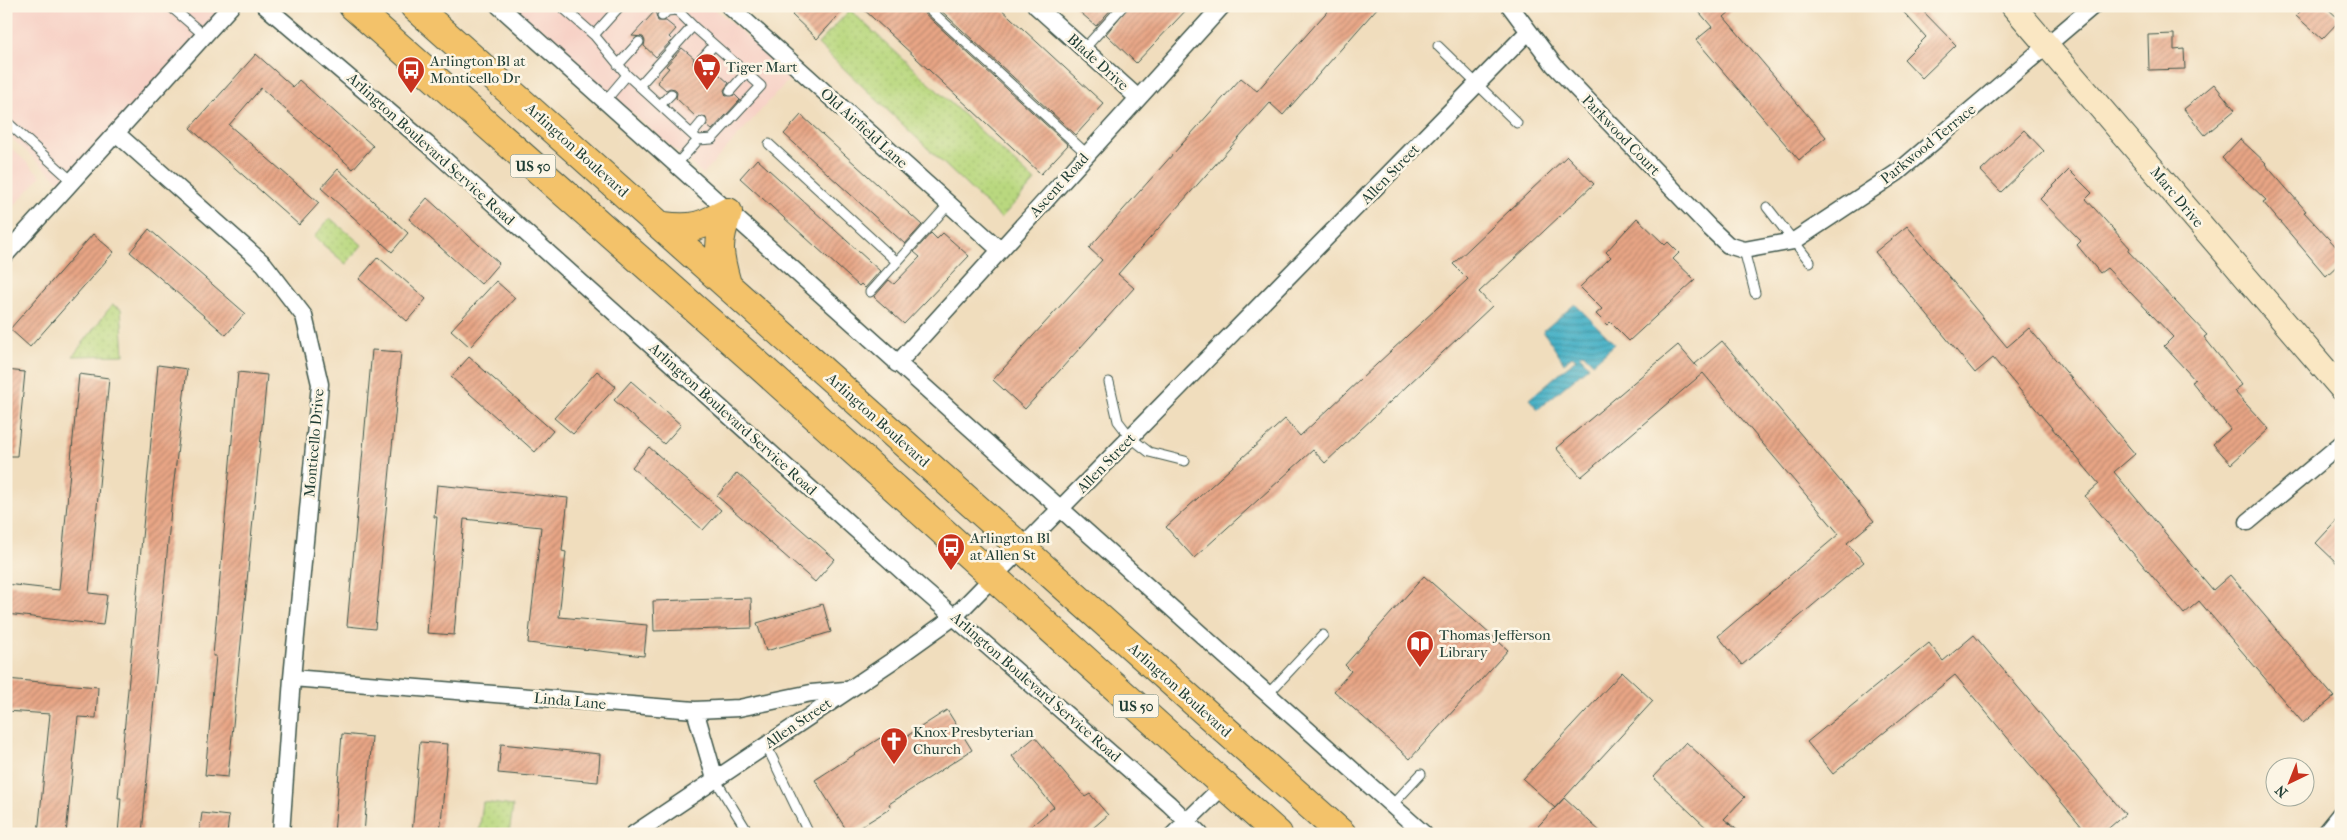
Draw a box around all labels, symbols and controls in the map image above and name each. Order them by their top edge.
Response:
street label: Blade Drive [1064,30,1133,95]
place label: Arlington Bl at Monticello Dr [429,52,526,87]
supermarket icon: Tiger Mart [692,52,722,91]
bus stop icon: Arlington Bl at Monticello Dr [396,55,426,94]
place label: Tiger Mart [726,58,798,76]
street label: Arlington Boulevard Service Road [343,68,519,230]
street label: Old Airfield Lane [817,84,912,172]
street label: Parkwood Court [1578,91,1664,180]
street label: Arlington Boulevard [521,98,633,201]
street label: Parkwood Terrace [1877,100,1980,188]
street label: Allen Street [1356,140,1424,209]
street label: Ascent Road [1025,149,1093,221]
road number: US 50 [510,154,556,178]
street label: Marc Drive [2146,163,2208,231]
street label: Arlington Boulevard Service Road [645,338,821,500]
street label: Arlington Boulevard [822,368,934,471]
street label: Monticello Drive [300,387,328,498]
street label: Allen Street [1072,429,1140,498]
place label: Arlington Bl at Allen St [969,529,1050,564]
bus stop icon: Arlington Bl at Allen St [936,532,966,571]
street label: Arlington Boulevard Service Road [947,608,1125,766]
place label: Thomas Jefferson Library [1439,626,1551,661]
library icon: Thomas Jefferson Library [1405,629,1435,668]
street label: Arlington Boulevard [1124,638,1236,741]
street label: Linda Lane [533,689,607,713]
street label: Allen Street [760,694,835,753]
road number: US 50 [1114,694,1158,718]
place label: Knox Presbyterian Church [913,723,1034,758]
church icon: Knox Presbyterian Church [879,726,909,765]
north arrow [2264,758,2314,808]
text: N [2272,781,2291,801]

